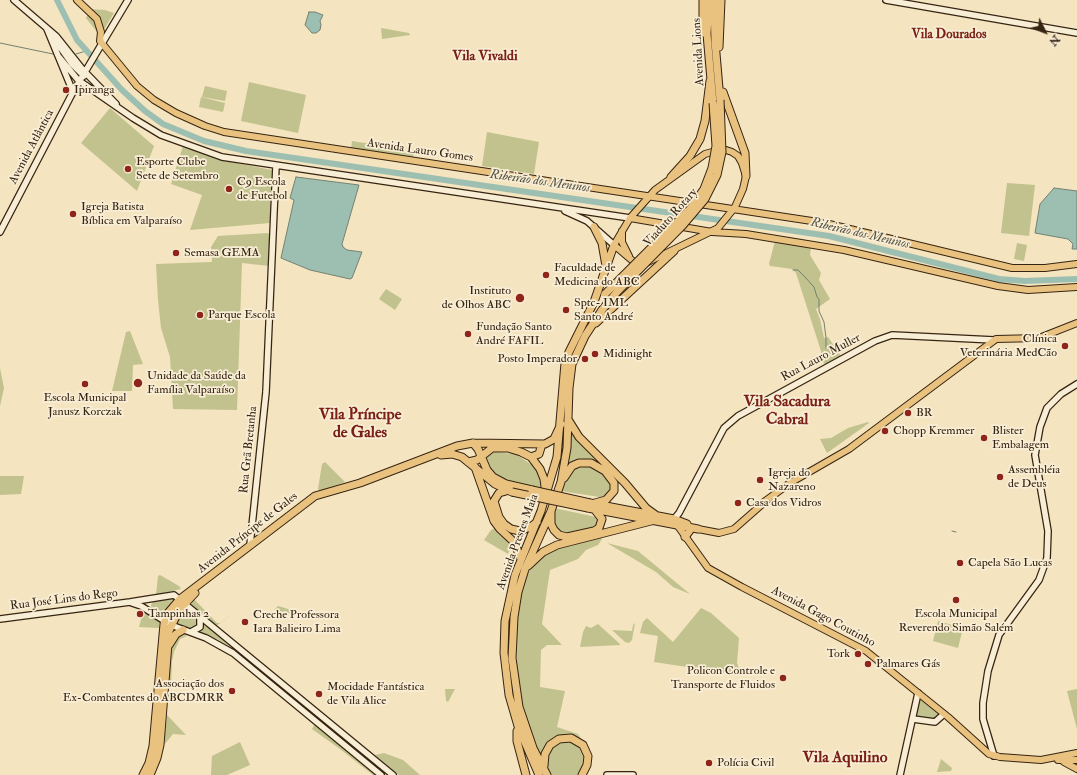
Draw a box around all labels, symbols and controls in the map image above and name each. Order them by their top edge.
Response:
north arrow [1025,12,1065,52]
street label: Avenida Lions [690,18,708,86]
district label: Vila Dourados [912,27,986,43]
text: N [1046,32,1062,48]
district label: Vila Vivaldi [452,49,518,65]
place label: Ipiranga [74,83,114,97]
marker: Ipiranga [61,85,71,95]
street label: Avenida Atlântica [6,107,58,187]
street label: Avenida Lauro Gomes [366,136,474,166]
place label: Esporte Clube Sete de Setembro [136,155,218,183]
marker: Esporte Clube Sete de Setembro [123,164,133,174]
water label: Ribeirão dos Meninos [489,167,591,197]
place label: C9 Escola de Futebol [237,175,287,203]
marker: C9 Escola de Futebol [224,184,234,194]
street label: Viaduto Rotary [641,186,701,250]
place label: Igreja Batista Bíblica em Valparaíso [81,200,182,228]
marker: Igreja Batista Bíblica em Valparaíso [68,209,78,219]
water label: Ribeirão dos Meninos [809,215,911,253]
place label: Semasa GEMA [184,246,259,260]
marker: Semasa GEMA [171,248,181,258]
place label: Faculdade de Medicina do ABC [554,261,640,289]
marker: Faculdade de Medicina do ABC [541,270,551,280]
place label: Instituto de Olhos ABC [442,284,511,312]
marker: Instituto de Olhos ABC [514,292,526,304]
place label: Sptc- IML Santo André [574,296,633,324]
marker: Sptc- IML Santo André [561,305,571,315]
place label: Parque Escola [208,308,275,322]
marker: Parque Escola [195,310,205,320]
place label: Fundação Santo André FAFIL [476,320,552,348]
marker: Fundação Santo André FAFIL [463,329,473,339]
street label: Rua Lauro Muller [779,331,863,385]
place label: Clínica Veterinária MedCão [960,332,1057,360]
marker: Clínica Veterinária MedCão [1060,341,1070,351]
place label: Midinight [603,347,652,361]
marker: Midinight [590,349,600,359]
place label: Posto Imperador [498,352,577,366]
marker: Posto Imperador [580,354,590,364]
place label: Unidade da Saúde da Família Valparaíso [147,369,246,397]
marker: Unidade da Saúde da Família Valparaíso [132,377,144,389]
marker: Escola Municipal Janusz Korczak [80,379,90,389]
place label: Escola Municipal Janusz Korczak [44,391,126,419]
district label: Vila Sacadura Cabral [744,393,830,431]
street label: Rua Grã Bretanha [237,406,261,494]
district label: Vila Príncipe de Gales [319,406,401,444]
place label: BR [916,406,932,420]
marker: BR [903,408,913,418]
place label: Chopp Kremmer [893,424,974,438]
place label: Blister Embalagem [992,424,1049,452]
marker: Chopp Kremmer [880,426,890,436]
marker: Blister Embalagem [979,433,989,443]
place label: Assembléia de Deus [1008,463,1060,491]
place label: Igreja do Nazareno [768,466,816,494]
marker: Assembléia de Deus [995,472,1005,482]
marker: Igreja do Nazareno [755,475,765,485]
street label: Avenida Príncipe de Gales [195,489,301,577]
street label: Avenida Prestes Maia [494,492,542,592]
place label: Casa dos Vidros [746,496,821,510]
marker: Casa dos Vidros [733,498,743,508]
place label: Capela São Lucas [968,556,1052,570]
marker: Capela São Lucas [955,558,965,568]
street label: Avenida Gago Coutinho [769,584,877,650]
street label: Rua José Lins do Rego [9,586,119,614]
marker: Escola Municipal Reverendo Simão Salém [951,595,961,605]
place label: Tampinhas 2 [148,607,209,621]
place label: Escola Municipal Reverendo Simão Salém [899,607,1013,635]
place label: Creche Professora Iara Balieiro Lima [253,608,341,636]
marker: Tampinhas 2 [135,609,145,619]
marker: Creche Professora Iara Balieiro Lima [240,617,250,627]
place label: Tork [827,647,850,661]
marker: Tork [853,649,863,659]
place label: Palmares Gás [876,657,940,671]
marker: Palmares Gás [863,659,873,669]
place label: Policon Controle e Transporte de Fluidos [671,664,775,692]
marker: Policon Controle e Transporte de Fluidos [778,673,788,683]
place label: Associação dos Ex-Combatentes do ABCDMRR [63,677,224,705]
place label: Mocidade Fantástica de Vila Alice [327,680,424,708]
marker: Associação dos Ex-Combatentes do ABCDMRR [227,686,237,696]
marker: Mocidade Fantástica de Vila Alice [314,689,324,699]
district label: Vila Aquilino [803,749,887,769]
place label: Polícia Civil [717,756,774,770]
marker: Polícia Civil [704,758,714,768]

